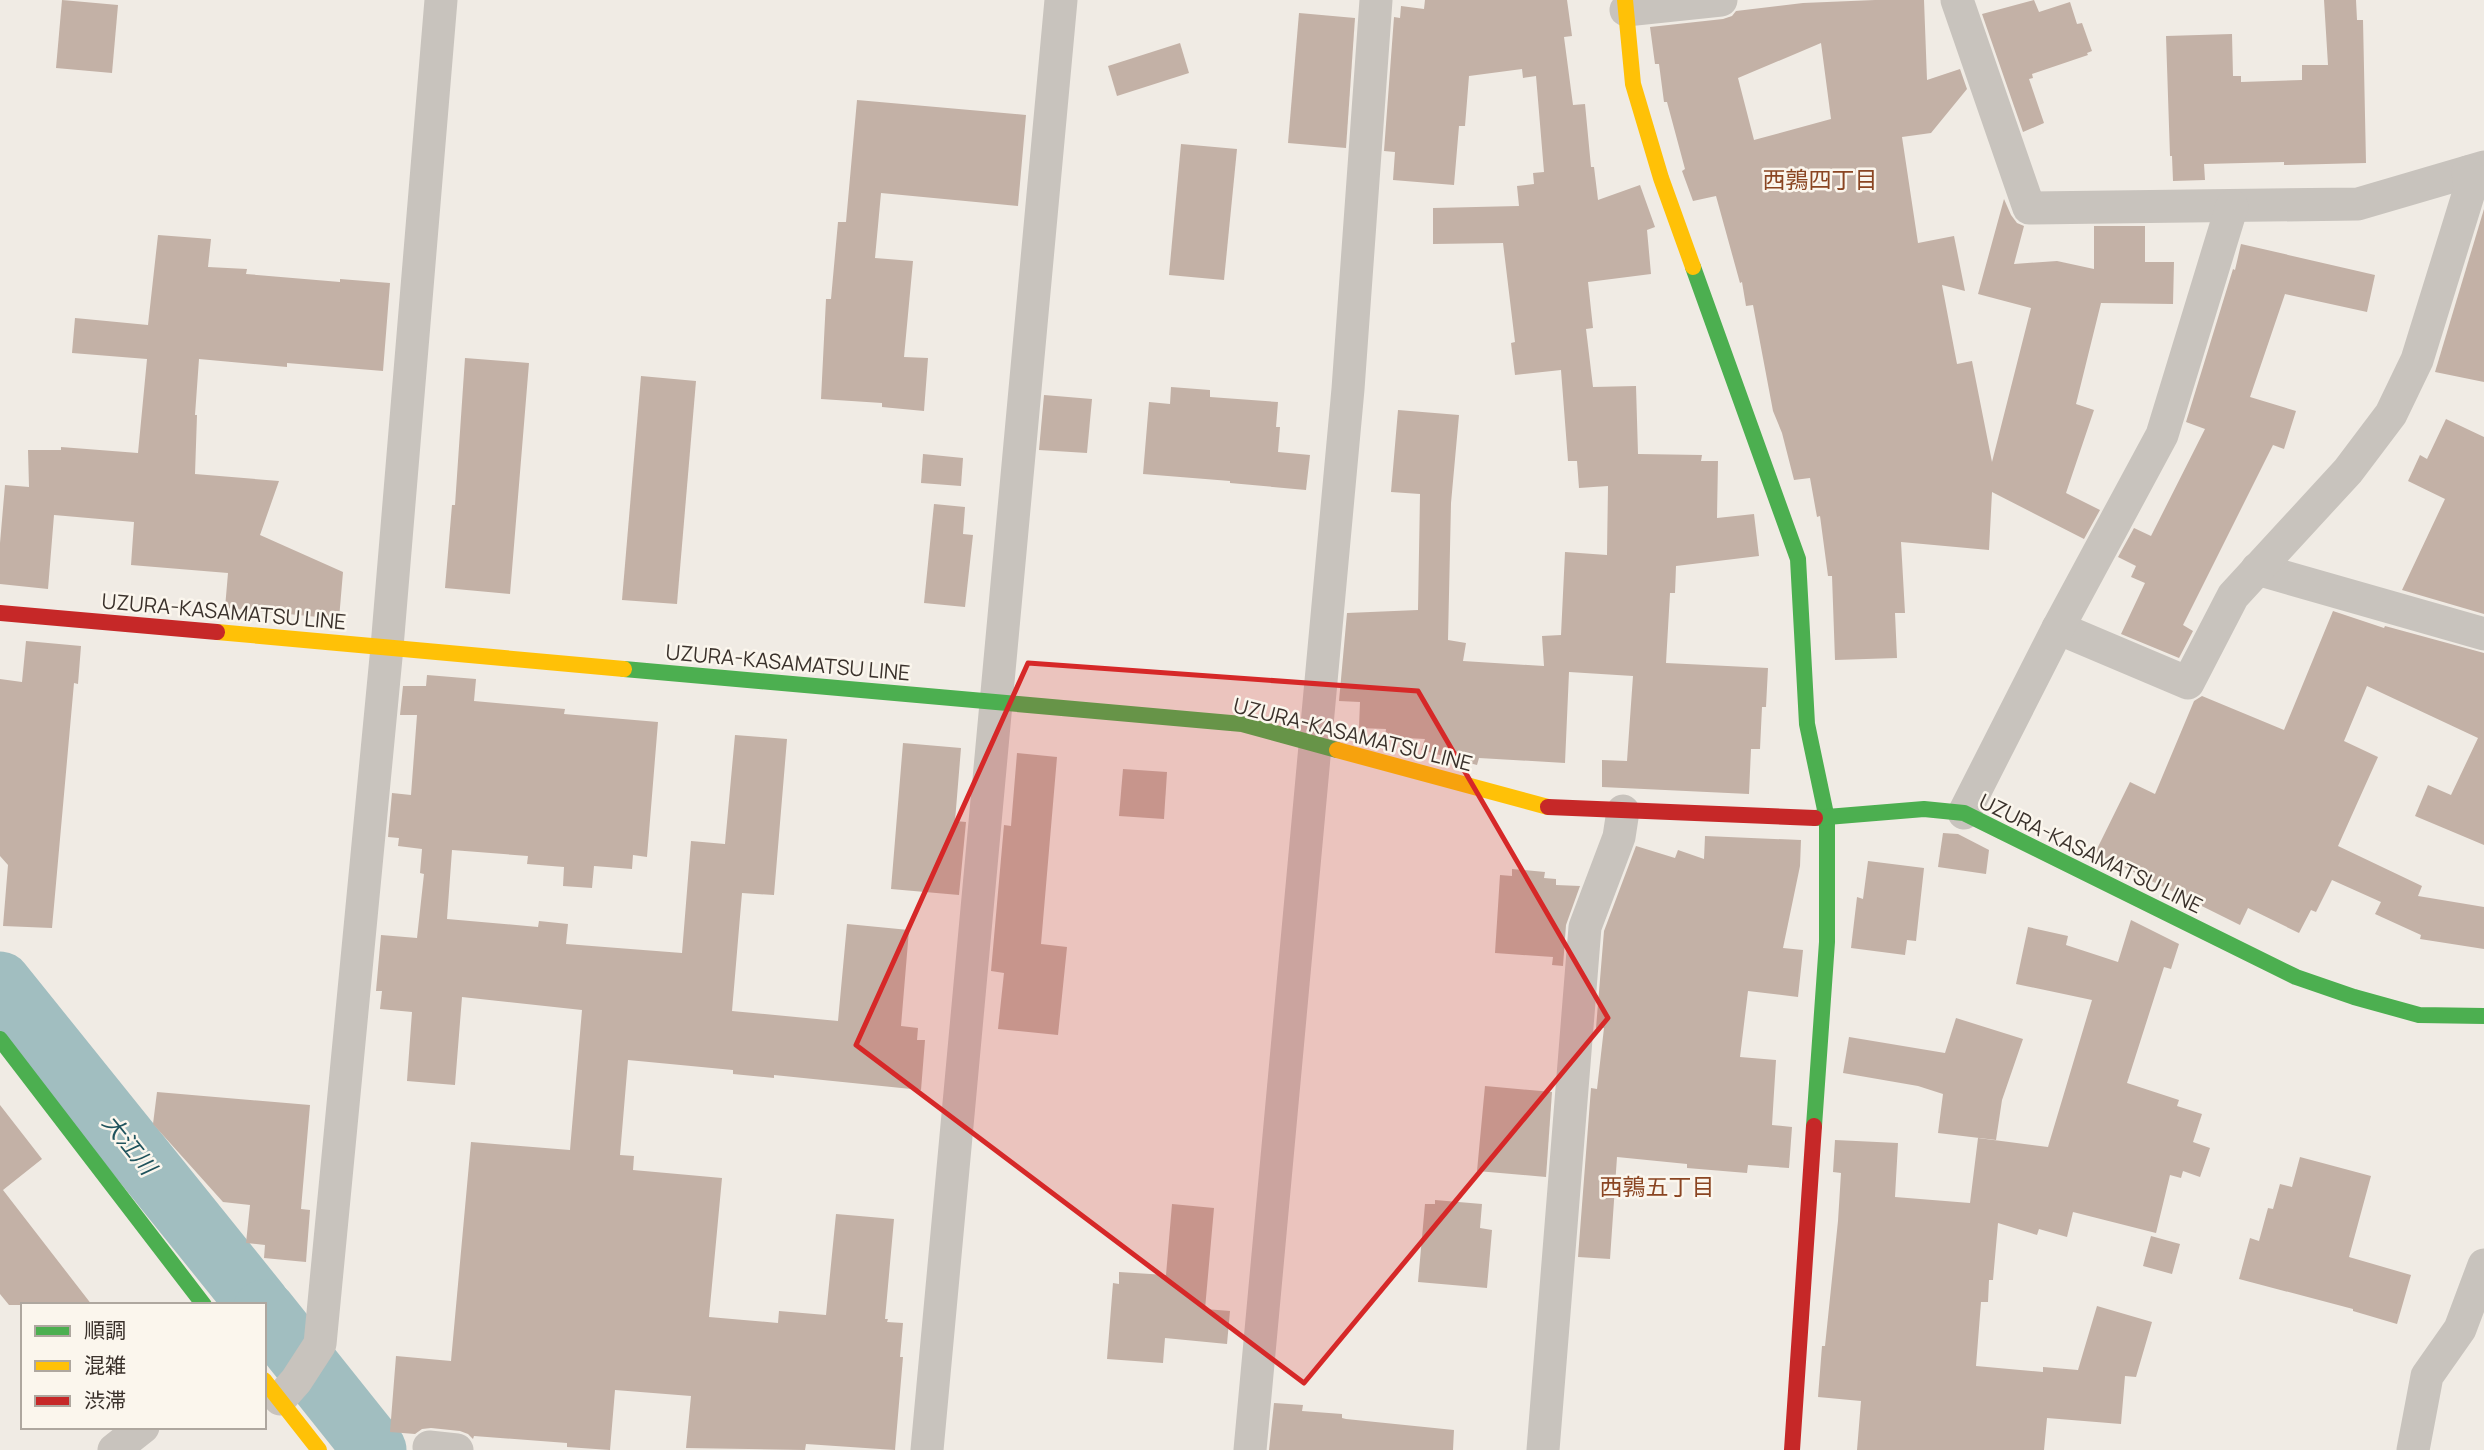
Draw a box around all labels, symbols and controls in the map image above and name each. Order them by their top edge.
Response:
district label: 西鶉四丁目 [1763,163,1878,195]
street label: UZURA-KASAMATSU LINE [101,586,347,636]
street label: UZURA-KASAMATSU LINE [665,637,911,687]
street label: UZURA-KASAMATSU LINE [1231,691,1475,777]
street label: UZURA-KASAMATSU LINE [1975,787,2207,919]
water label: 大江川 [96,1107,166,1183]
district label: 西鶉五丁目 [1600,1170,1715,1202]
legend [21,1303,266,1429]
text: 順調 [84,1316,126,1344]
text: 混雑 [84,1351,126,1379]
text: 渋滞 [84,1386,126,1414]

